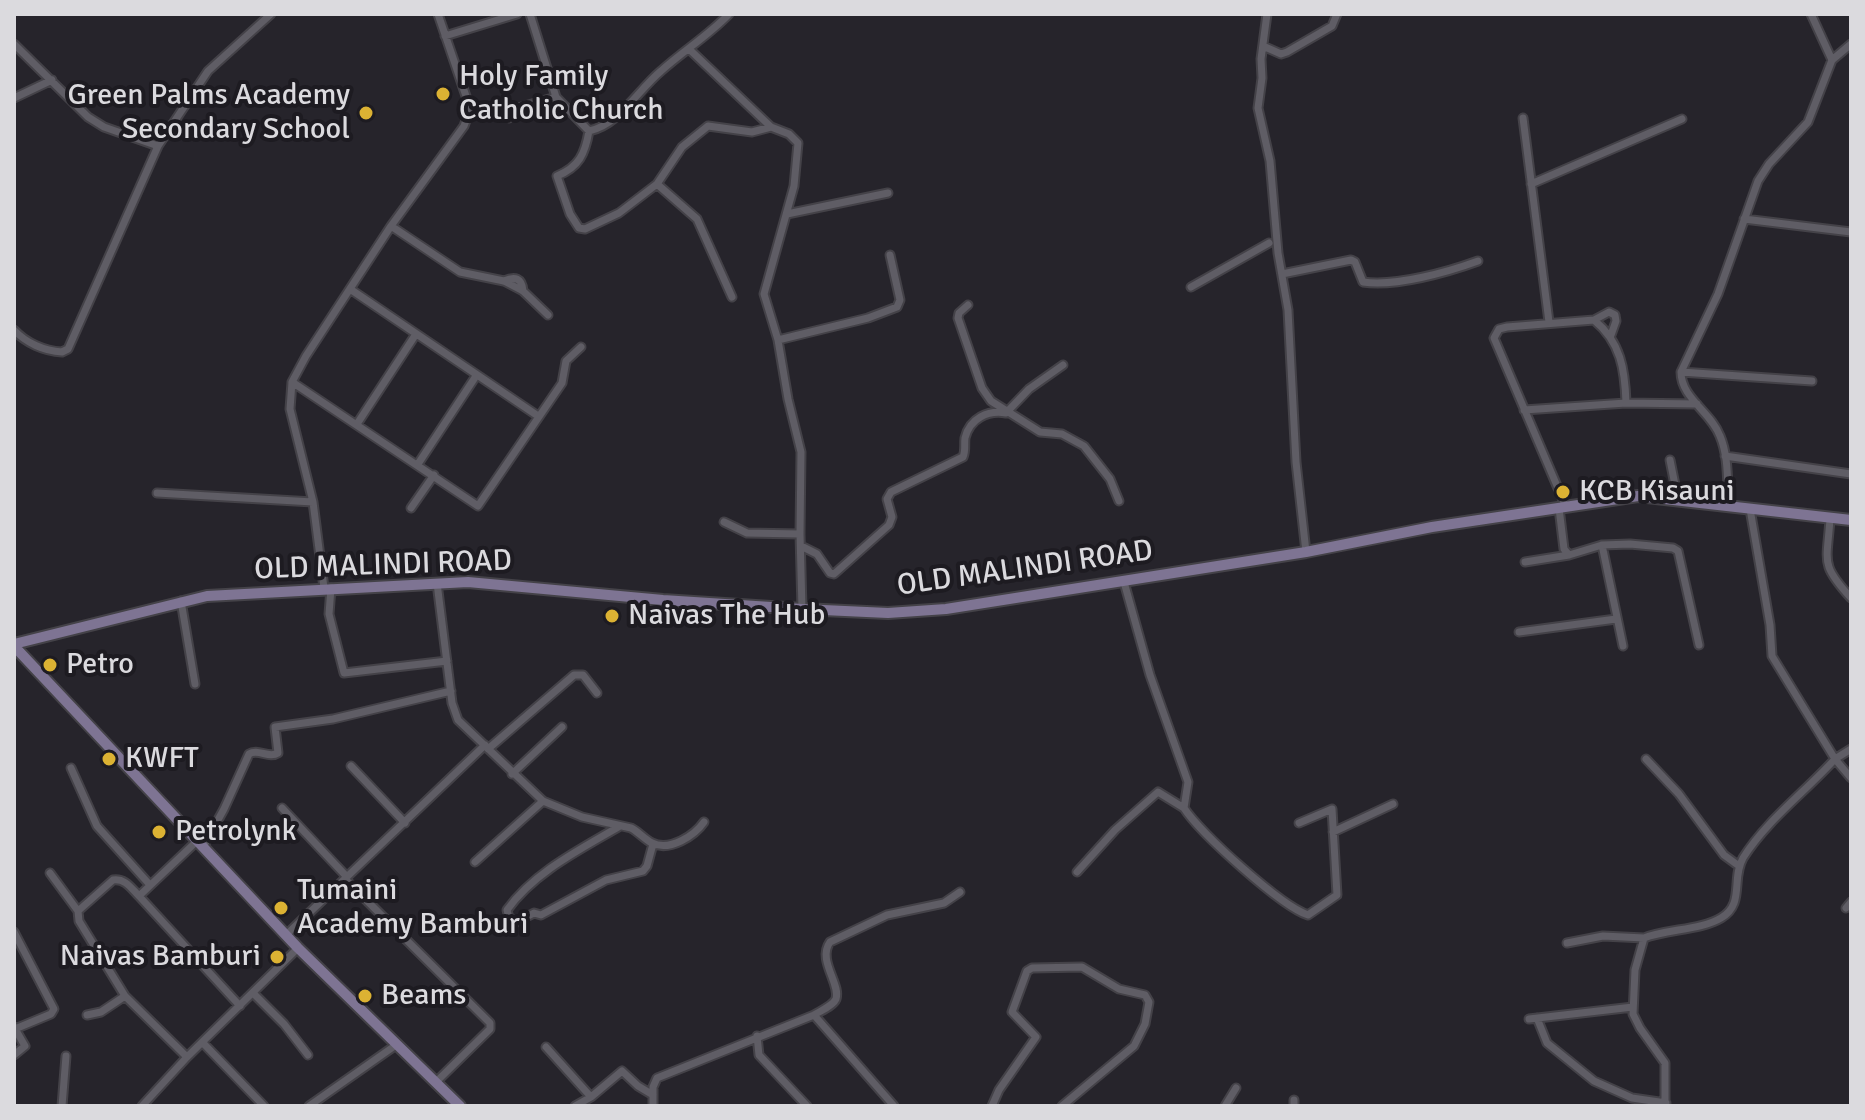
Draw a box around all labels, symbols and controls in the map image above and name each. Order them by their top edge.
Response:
place label: Holy Family Catholic Church [459,59,664,130]
place label: Green Palms Academy Secondary School [68,78,350,148]
marker: Holy Family Catholic Church [434,85,452,103]
marker: Green Palms Academy Secondary School [357,104,375,122]
place label: KCB Kisauni [1579,474,1735,510]
marker: KCB Kisauni [1554,483,1572,501]
street label: OLD MALINDI ROAD [895,533,1155,605]
street label: OLD MALINDI ROAD [254,544,512,588]
place label: Naivas The Hub [628,598,825,634]
marker: Naivas The Hub [603,607,621,625]
place label: Petro [66,647,134,683]
marker: Petro [41,656,59,674]
place label: KWFT [125,741,199,777]
marker: KWFT [100,750,118,768]
place label: Petrolynk [175,814,297,850]
marker: Petrolynk [150,823,168,841]
place label: Tumaini Academy Bamburi [297,873,528,944]
marker: Tumaini Academy Bamburi [272,899,290,917]
place label: Naivas Bamburi [60,939,261,975]
marker: Naivas Bamburi [268,948,286,966]
place label: Beams [381,978,466,1014]
marker: Beams [356,987,374,1005]

